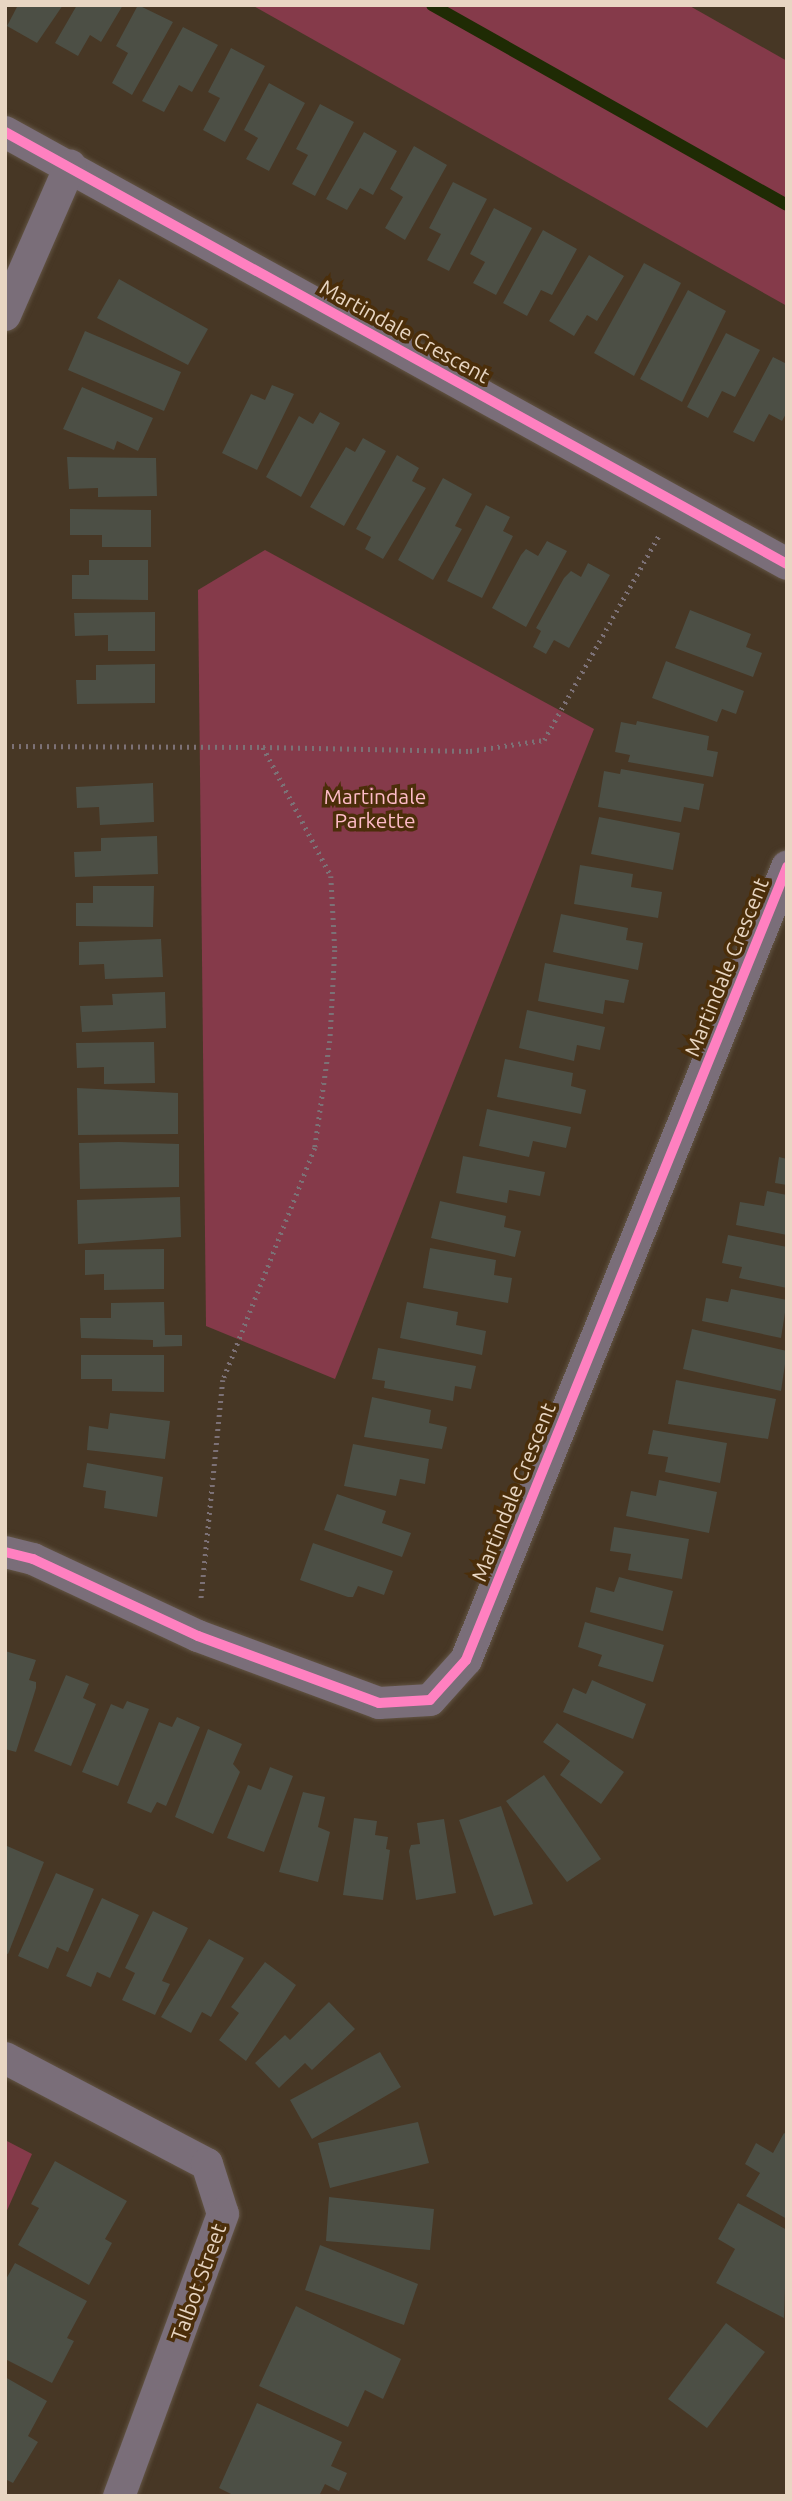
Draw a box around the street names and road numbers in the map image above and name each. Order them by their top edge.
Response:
street label: Martindale Crescent [316,274,494,388]
street label: Martindale Crescent [679,874,773,1060]
street label: Martindale Crescent [466,1399,560,1585]
street label: Talbot Street [165,2220,231,2344]

